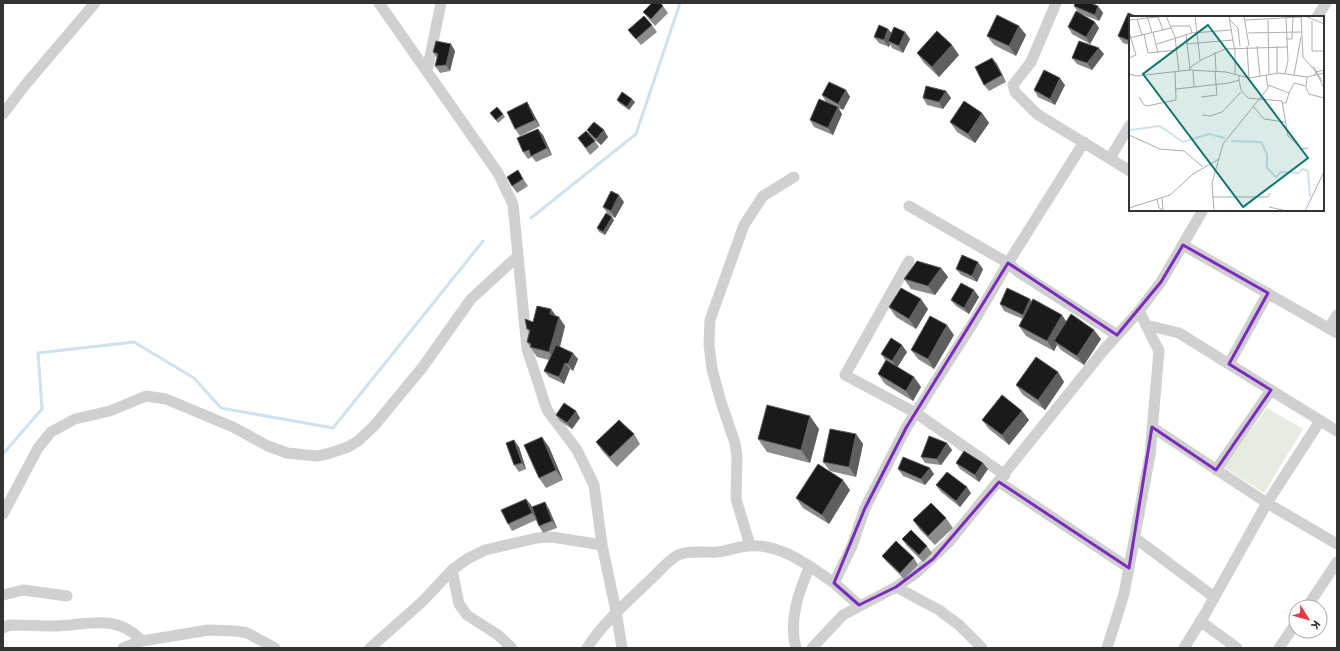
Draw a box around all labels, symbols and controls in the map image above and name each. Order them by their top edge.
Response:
inset map [1129,16,1324,211]
north arrow [1288,599,1328,639]
text: K [1308,618,1324,633]

